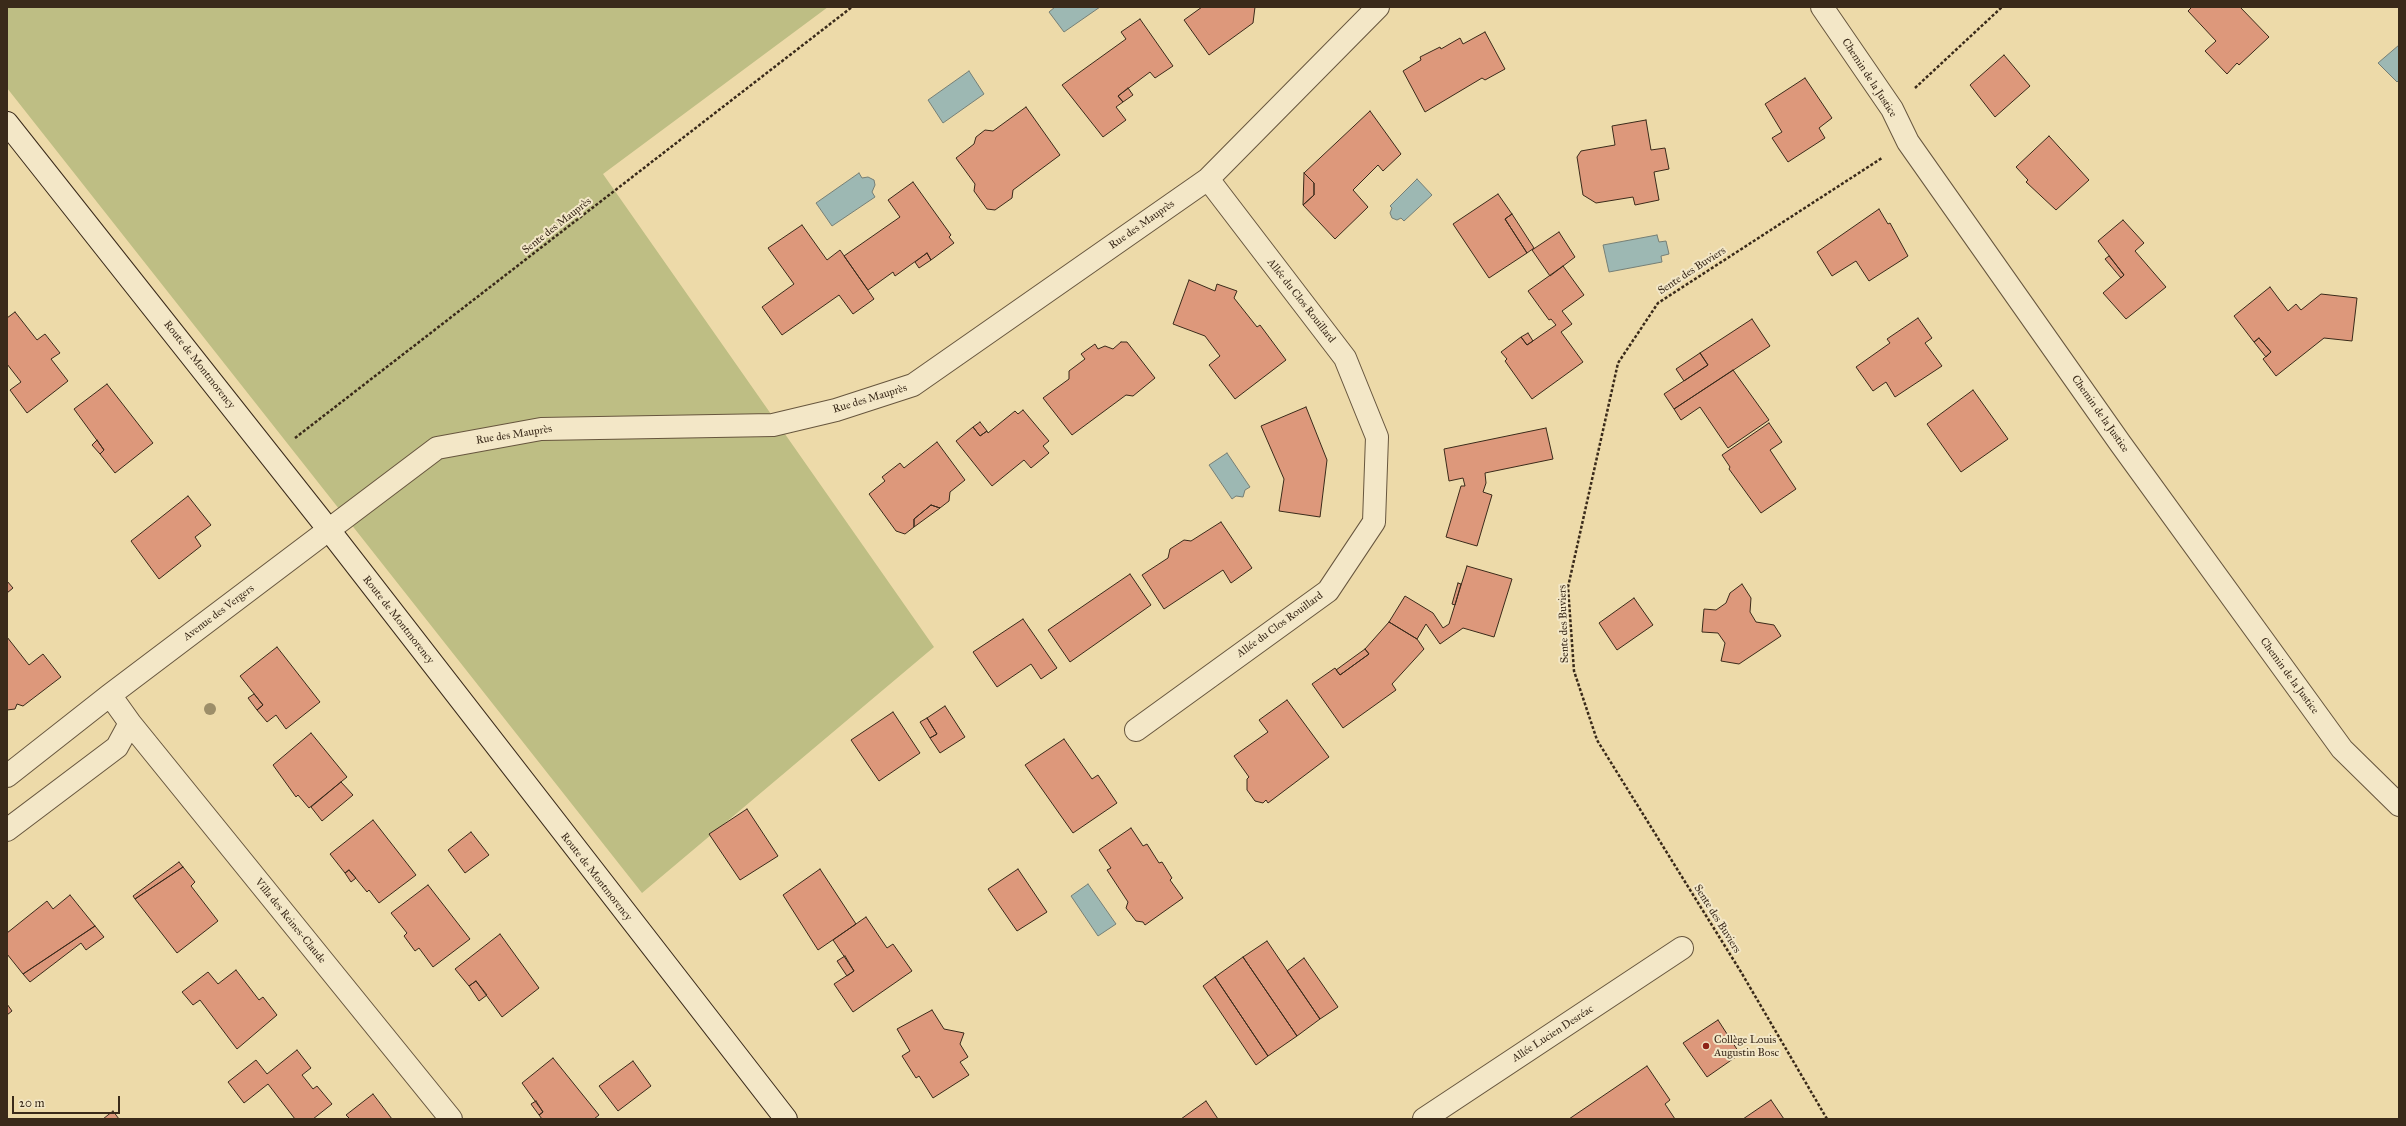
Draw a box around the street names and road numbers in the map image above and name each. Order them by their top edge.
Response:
street label: Chemin de la Justice [1839,36,1899,120]
street label: Sente des Mauprès [520,195,594,257]
street label: Rue des Mauprès [1107,198,1177,252]
street label: Sente des Buviers [1656,244,1728,298]
street label: Allée du Clos Rouillard [1264,256,1338,346]
street label: Route de Montmorency [160,318,238,412]
street label: Chemin de la Justice [2068,373,2132,455]
street label: Rue des Mauprès [831,381,909,417]
street label: Rue des Mauprès [475,422,553,448]
street label: Route de Montmorency [359,573,437,667]
street label: Avenue des Vergers [181,582,257,644]
street label: Sente des Buviers [1556,585,1572,663]
street label: Allée du Clos Rouillard [1234,589,1326,661]
street label: Chemin de la Justice [2257,635,2321,717]
street label: Route de Montmorency [557,830,635,924]
street label: Villa des Reines-Claude [252,876,328,966]
street label: Sente des Buviers [1691,882,1743,956]
street label: Allée Lucien Desréac [1510,1003,1596,1065]

